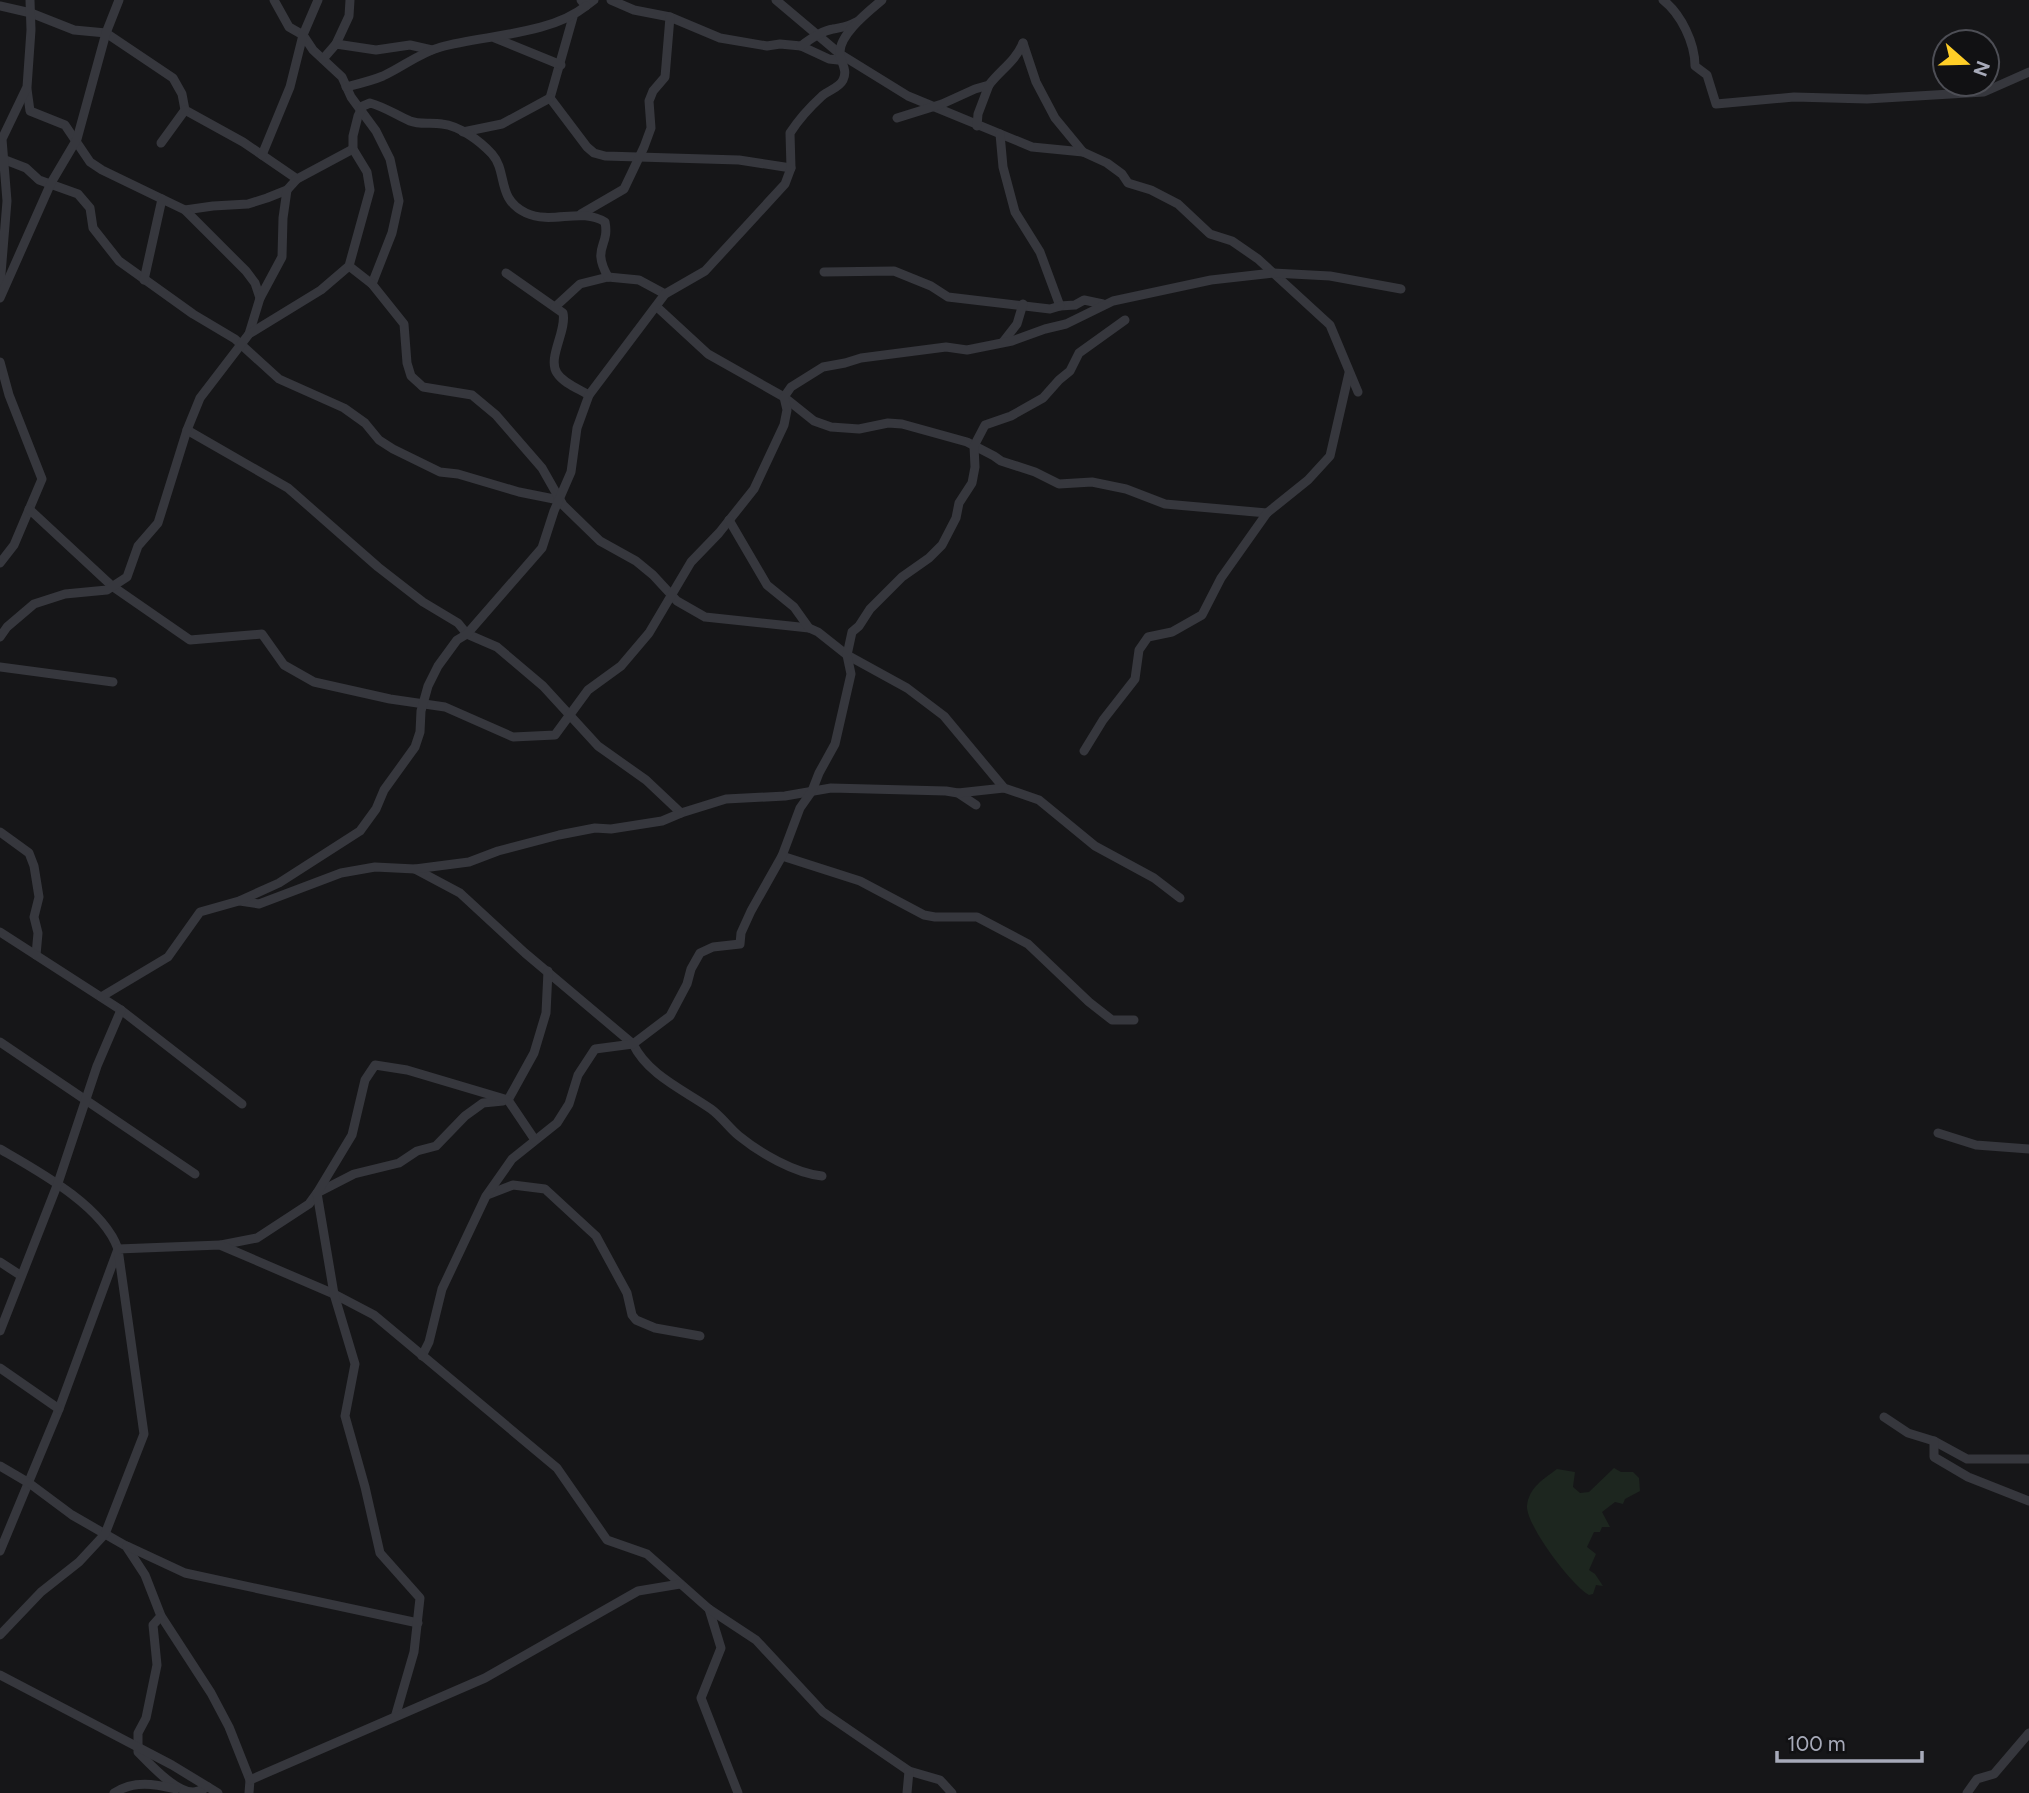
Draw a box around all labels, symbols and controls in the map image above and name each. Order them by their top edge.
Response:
north arrow [1931,28,2001,98]
text: N [1968,58,1995,79]
scale bar [1777,1720,1922,1764]
text: 100 m [1787,1731,1846,1756]

